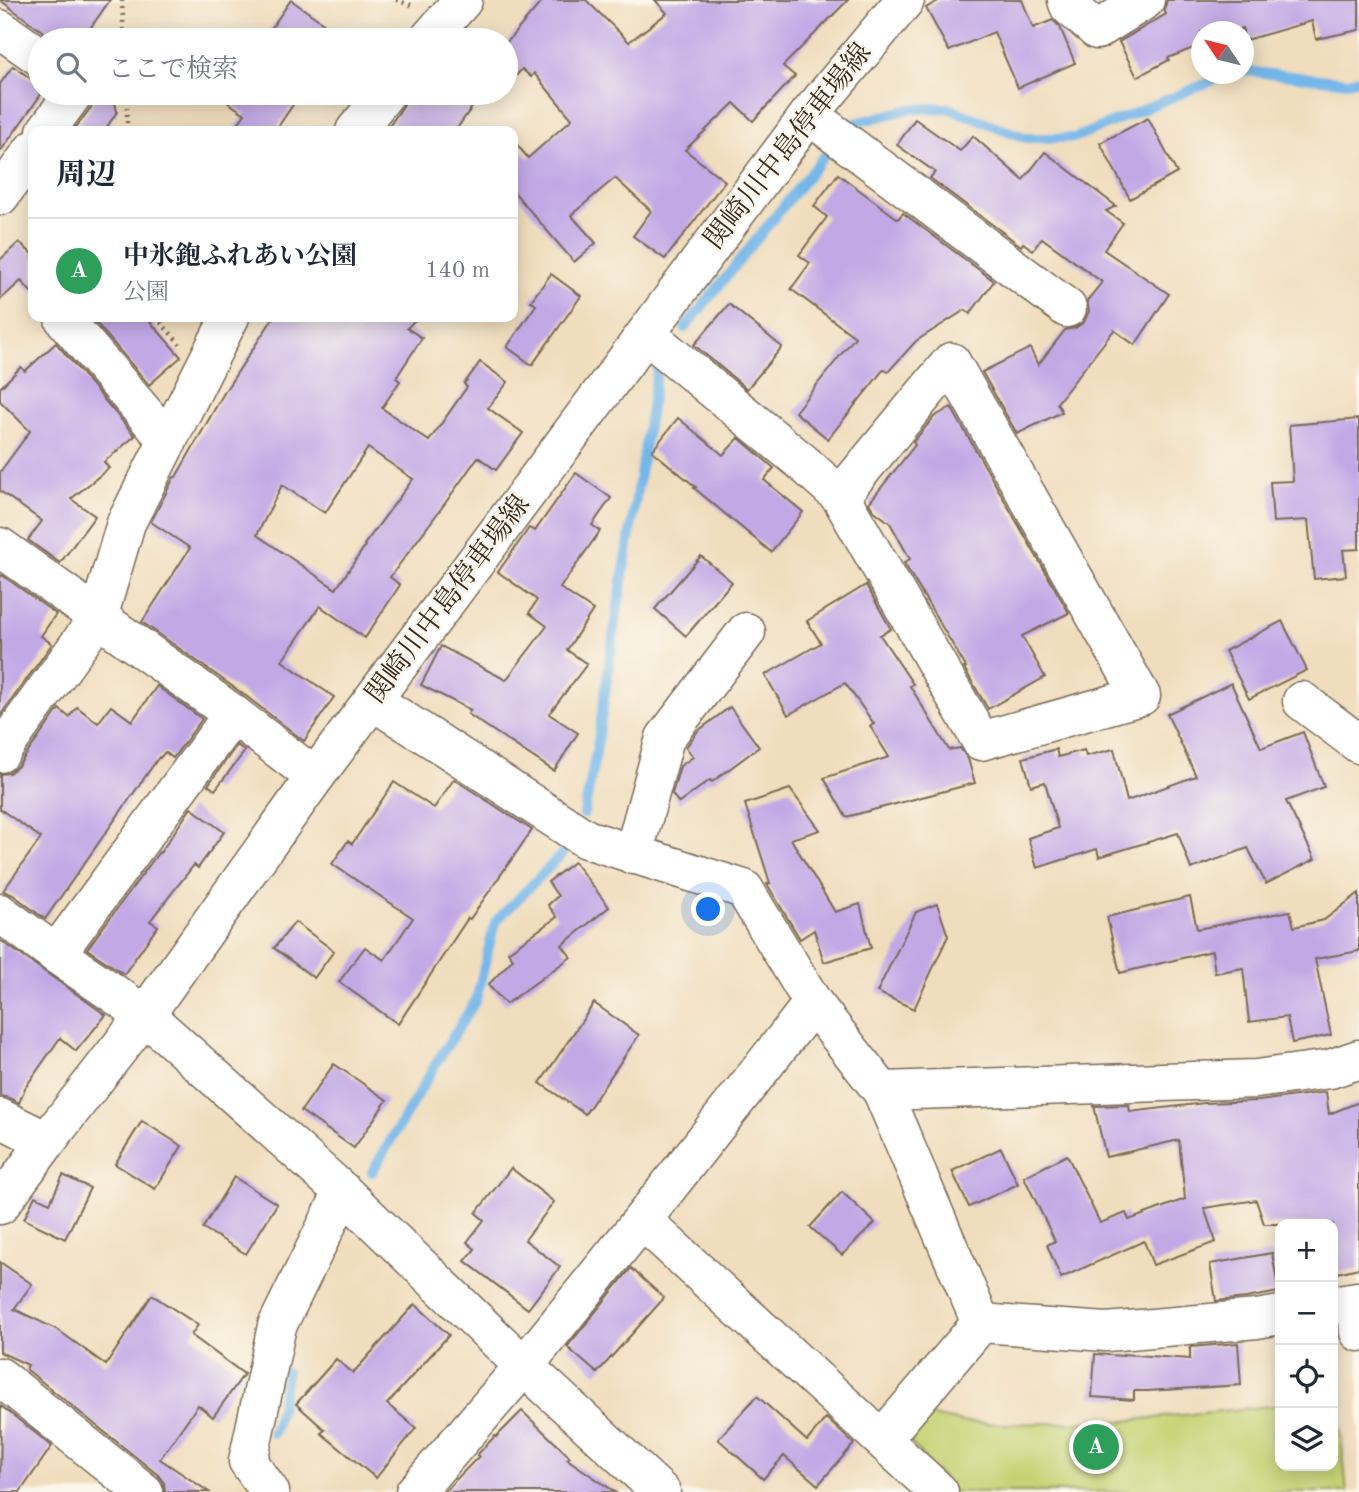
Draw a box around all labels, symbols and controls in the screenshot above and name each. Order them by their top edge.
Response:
north arrow [1191,21,1254,84]
search box [28,28,518,105]
street label: 関崎川中島停車場線 [698,37,878,255]
icon: search [52,48,90,86]
text: ここで検索 [108,57,238,83]
text: 周辺 [56,161,116,191]
text: 中氷鉋ふれあい公園 [123,244,357,270]
text: A [70,259,88,282]
text: 140 m [425,259,490,282]
text: 公園 [123,281,169,304]
street label: 関崎川中島停車場線 [360,489,536,709]
your location [691,892,725,926]
map controls [1275,1219,1338,1471]
button: + [1275,1219,1338,1282]
button: − [1275,1282,1338,1345]
button: locate [1275,1345,1338,1408]
button: layers [1275,1408,1338,1471]
pin: A [1073,1421,1119,1473]

